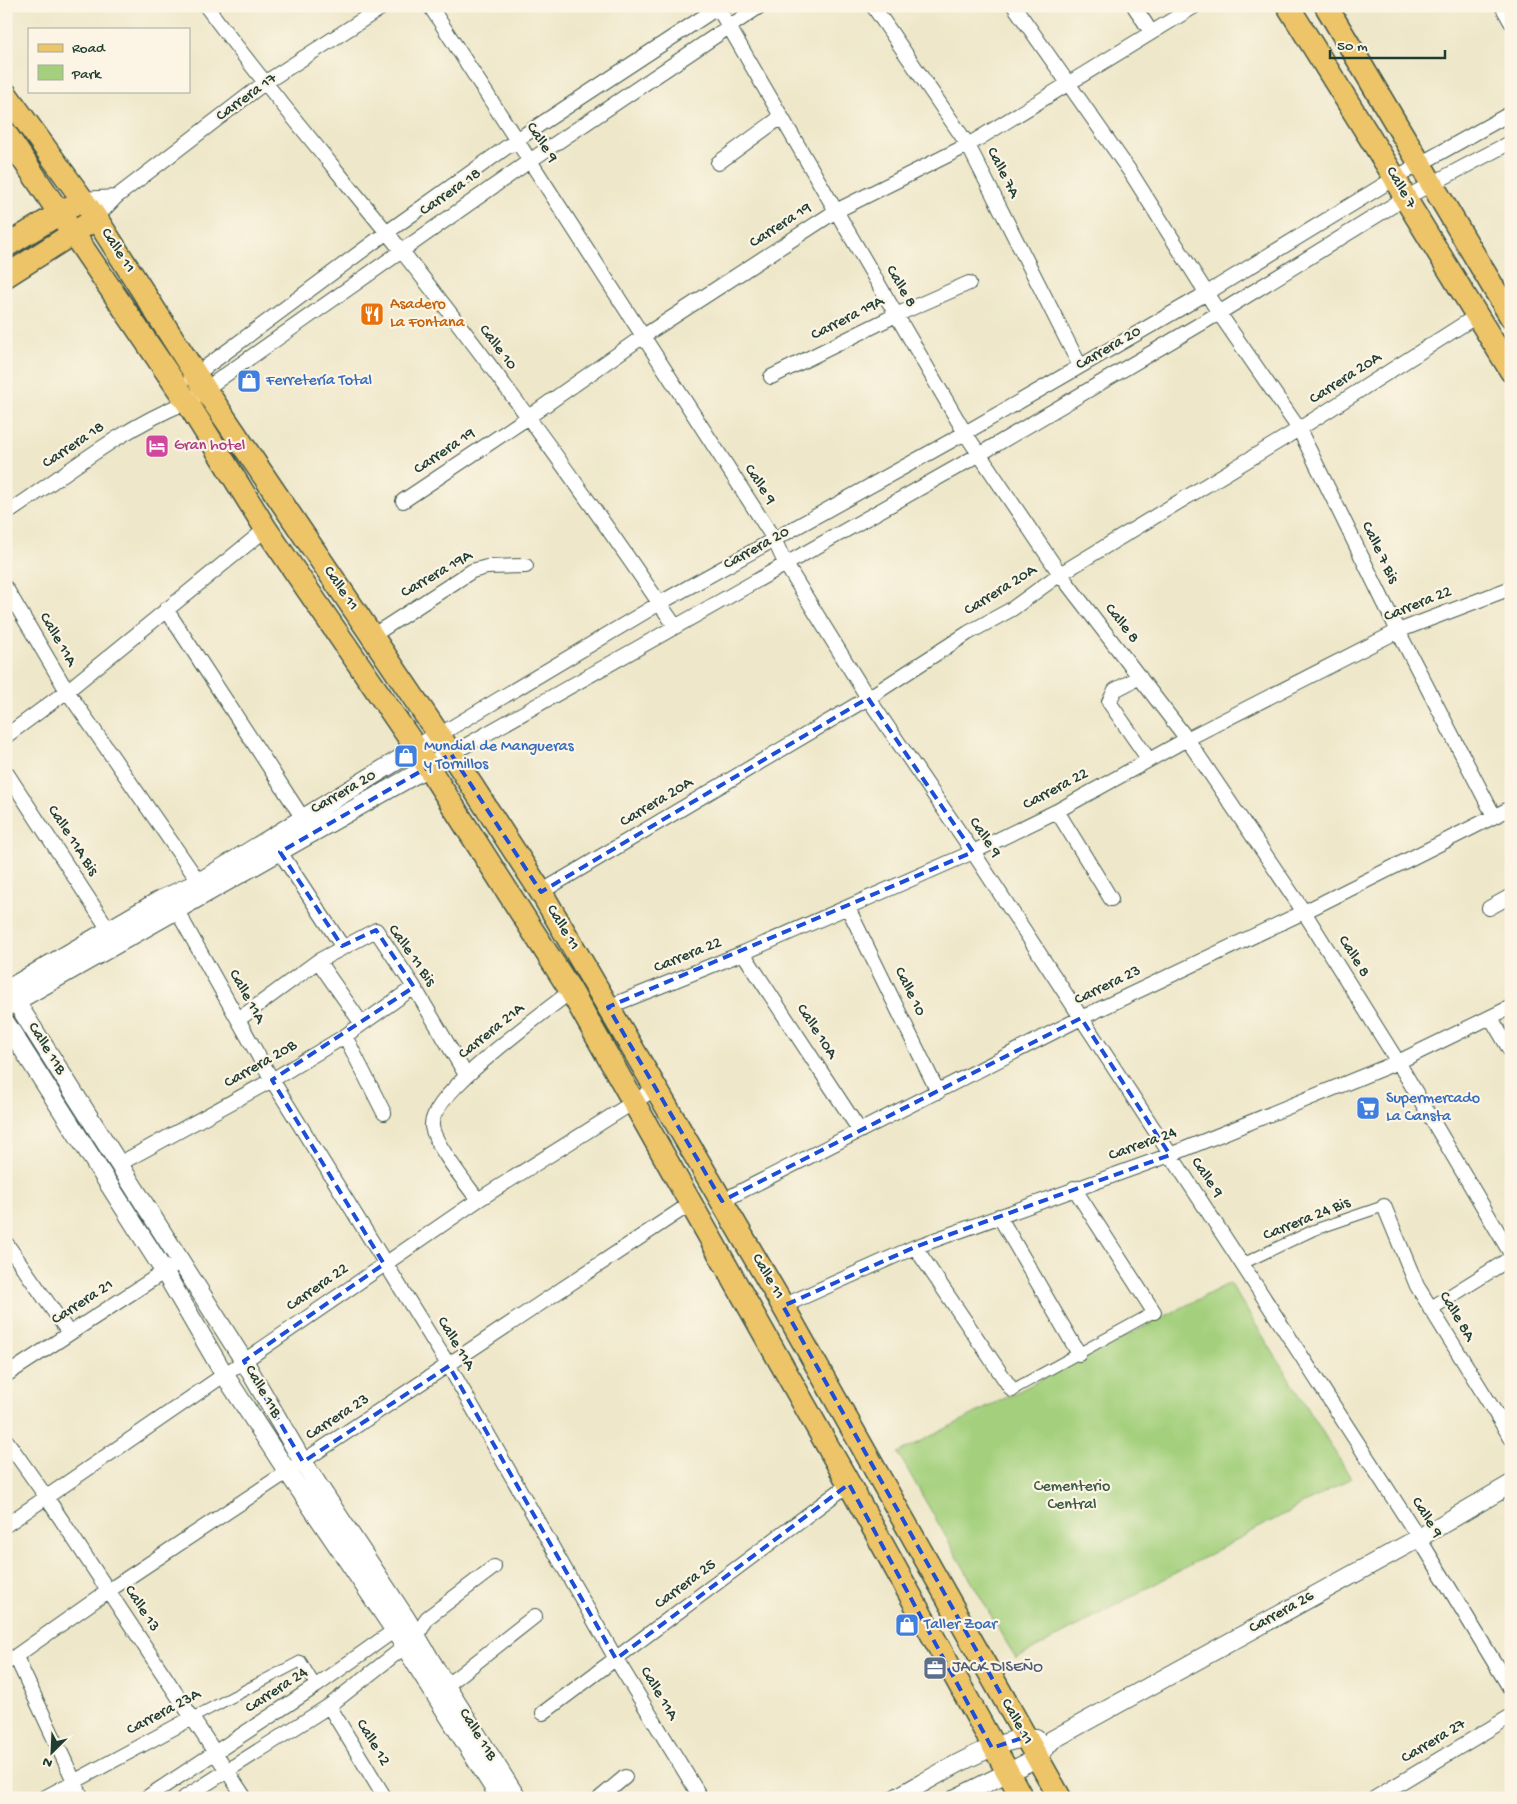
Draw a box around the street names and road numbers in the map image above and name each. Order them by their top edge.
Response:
street label: Carrera 17 [213,69,282,126]
street label: Calle 9 [521,119,561,167]
street label: Calle 7A [981,144,1024,203]
street label: Calle 7 [1381,164,1420,213]
street label: Carrera 18 [417,165,486,221]
street label: Carrera 19 [746,199,816,253]
street label: Calle 11 [96,225,138,277]
street label: Calle 8 [880,263,920,312]
street label: Carrera 19A [808,292,889,345]
street label: Calle 10 [474,321,520,375]
street label: Carrera 20 [1073,323,1145,375]
street label: Carrera 20A [1307,348,1387,409]
street label: Carrera 18 [39,418,109,474]
street label: Carrera 19 [411,425,479,479]
street label: Calle 9 [739,461,779,509]
street label: Calle 7 Bis [1356,519,1403,588]
street label: Carrera 20 [721,523,793,575]
street label: Carrera 19A [398,546,477,603]
street label: Carrera 20A [961,560,1042,621]
street label: Calle 11 [318,563,362,615]
street label: Carrera 22 [1381,583,1455,627]
street label: Calle 8 [1100,600,1143,648]
street label: Calle 11A [34,610,81,672]
street label: Carrera 22 [1020,765,1092,815]
street label: Carrera 20 [308,767,380,819]
street label: Carrera 20A [617,773,698,832]
street label: Calle 11A Bis [42,802,102,881]
street label: Calle 9 [964,814,1004,862]
street label: Calle 11 [541,902,583,954]
street label: Calle 11 Bis [383,922,440,991]
street label: Calle 8 [1333,933,1373,981]
street label: Carrera 22 [651,934,725,978]
street label: Carrera 23 [1072,962,1144,1010]
street label: Calle 10 [889,964,929,1020]
street label: Calle 11A [223,967,269,1029]
street label: Carrera 21A [455,999,530,1064]
street label: Calle 10A [791,1001,842,1064]
street label: Calle 11B [23,1019,70,1079]
street label: Carrera 20B [221,1036,301,1093]
street label: Carrera 24 [1106,1124,1180,1166]
street label: Calle 9 [1186,1154,1226,1202]
street label: Carrera 24 Bis [1261,1194,1354,1246]
street label: Calle 11 [746,1251,788,1303]
street label: Carrera 22 [283,1260,353,1316]
street label: Carrera 21 [49,1276,117,1330]
street label: Calle 8A [1434,1289,1479,1347]
street label: Calle 11A [432,1314,479,1376]
street label: Calle 11B [239,1362,285,1422]
street label: Carrera 23 [303,1391,373,1445]
street label: Calle 9 [1406,1494,1446,1542]
street label: Carrera 25 [652,1556,720,1614]
street label: Calle 13 [119,1582,163,1636]
street label: Carrera 26 [1246,1587,1319,1639]
street label: Carrera 24 [242,1663,312,1718]
street label: Calle 11A [635,1664,682,1726]
street label: Carrera 23A [124,1685,206,1740]
street label: Calle 11 [996,1696,1036,1748]
street label: Calle 11B [454,1705,501,1765]
street label: Carrera 27 [1398,1715,1470,1769]
street label: Calle 12 [351,1716,393,1770]

